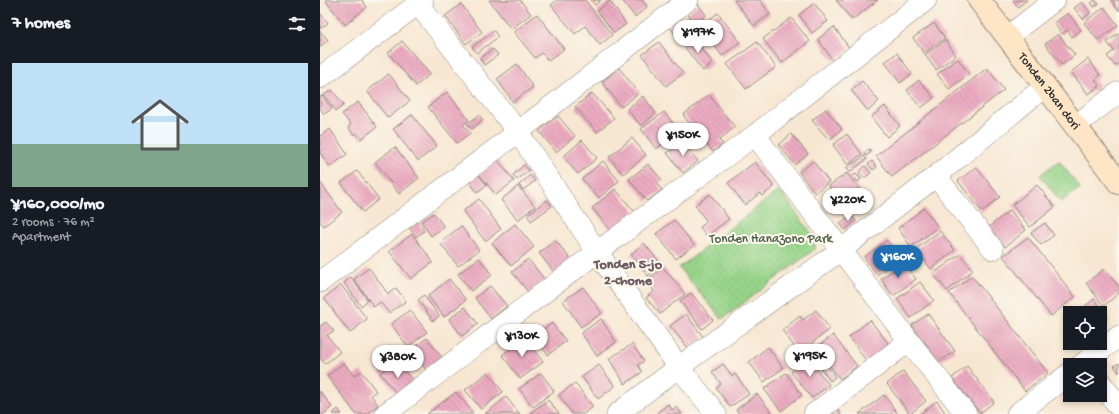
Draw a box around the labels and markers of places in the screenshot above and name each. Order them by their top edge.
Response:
pin: ¥197K [670,20,726,54]
pin: ¥150K [655,123,711,157]
pin: ¥220K [820,188,876,222]
pin: ¥160K [870,245,926,279]
pin: ¥130K [494,324,550,358]
pin: ¥195K [782,344,838,378]
pin: ¥380K [370,345,426,379]

